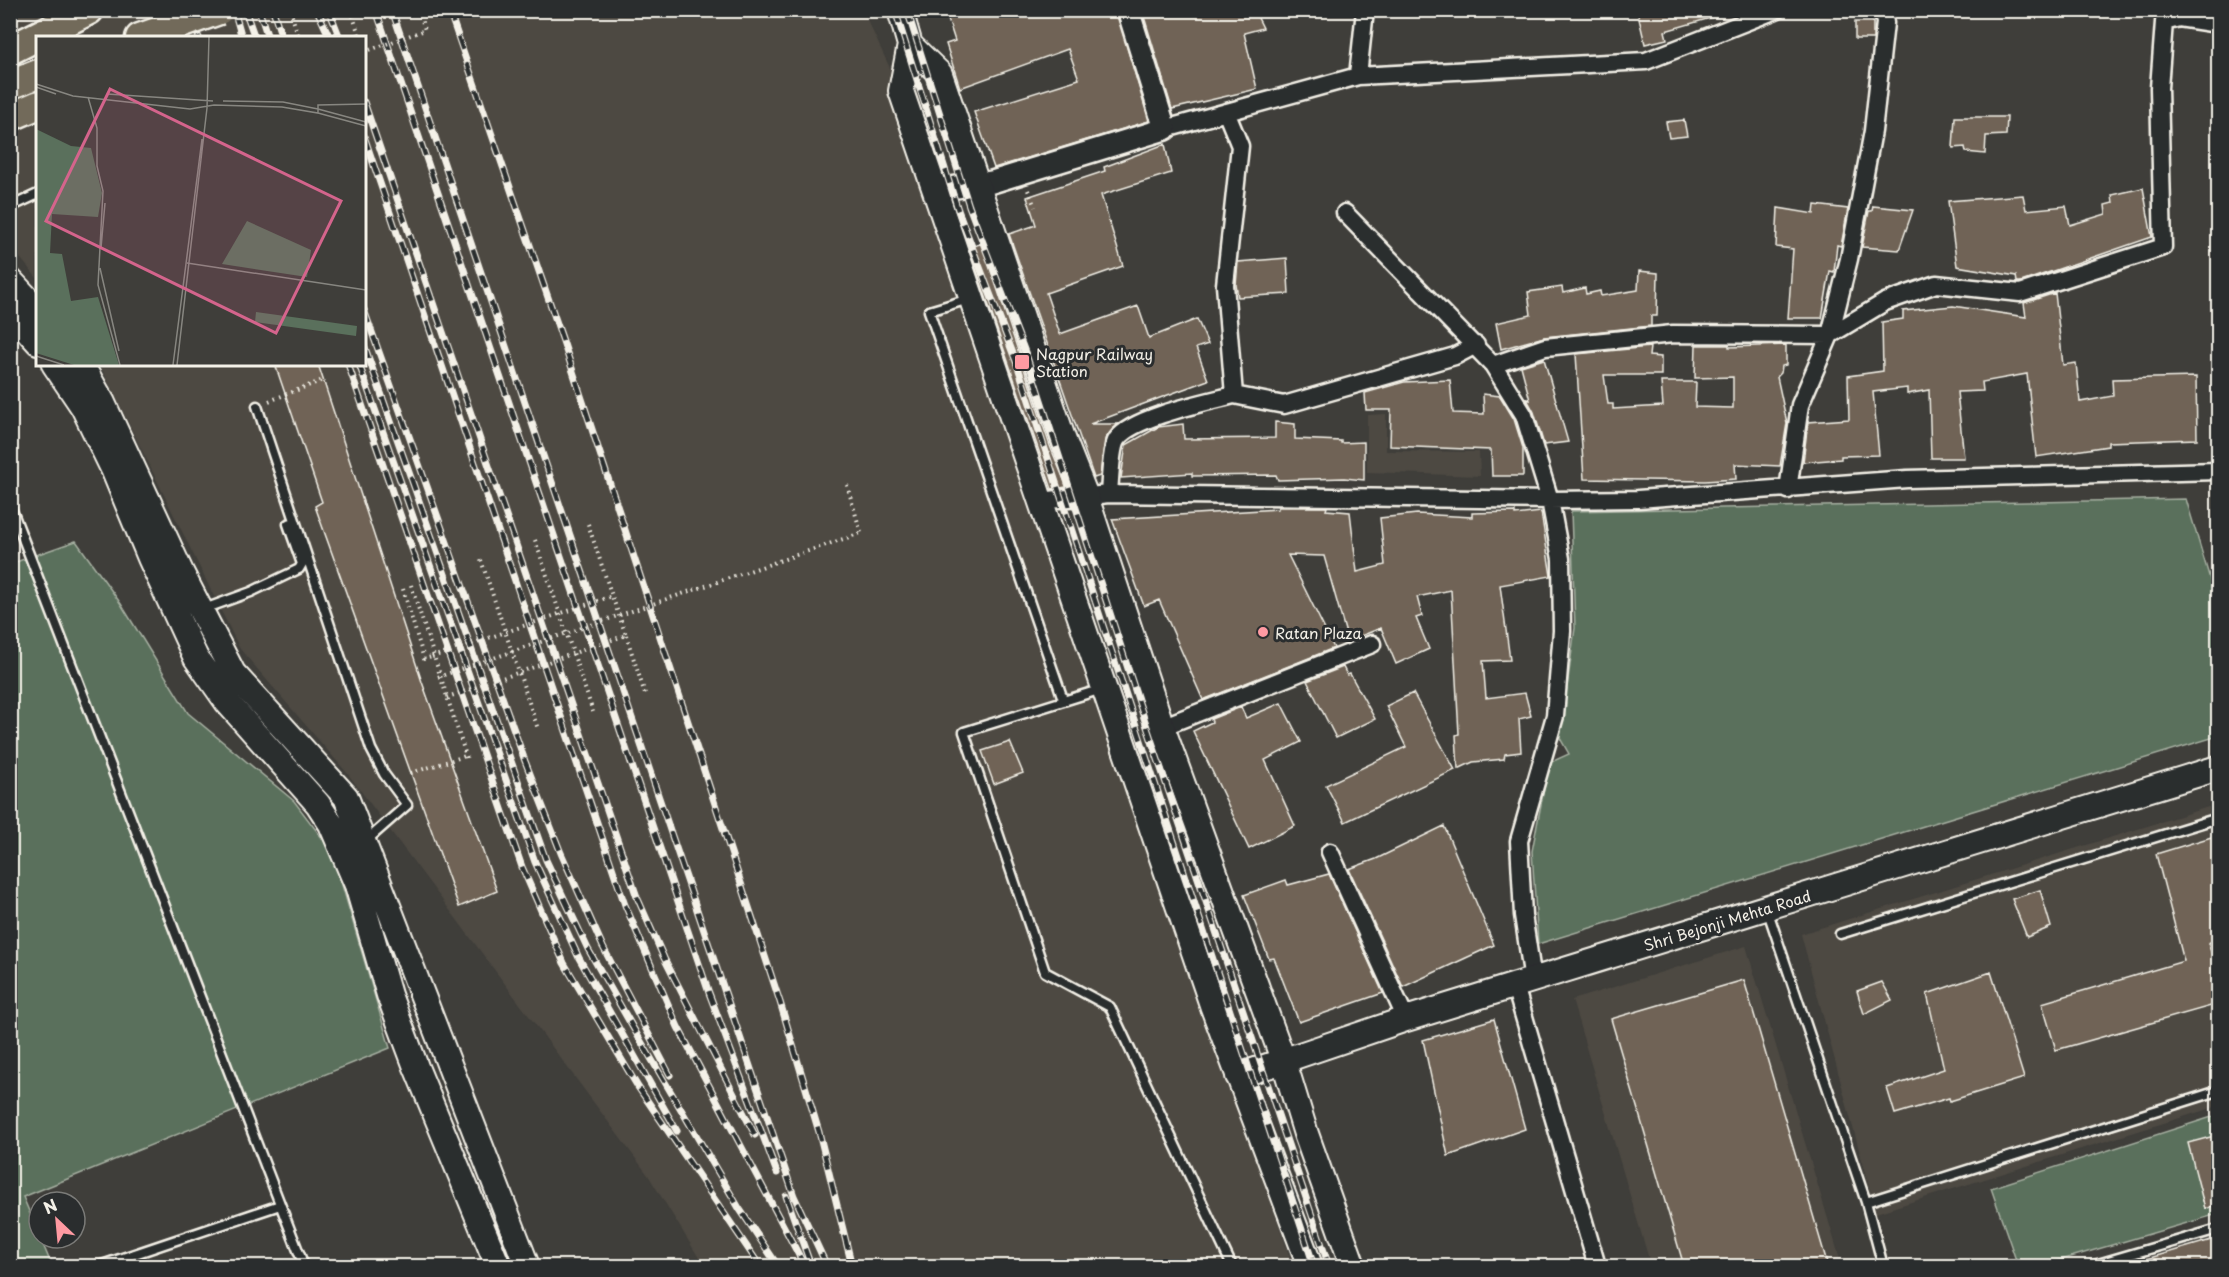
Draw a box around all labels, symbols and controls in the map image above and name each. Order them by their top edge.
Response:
inset map [36,36,366,366]
place label: Nagpur Railway Station [1036,342,1153,382]
marker: Nagpur Railway Station [1013,353,1031,371]
place label: Ratan Plaza [1275,621,1362,644]
marker: Ratan Plaza [1256,625,1270,639]
street label: Shri Bejonji Mehta Road [1641,884,1813,956]
north arrow [27,1190,87,1250]
text: N [39,1192,61,1219]

